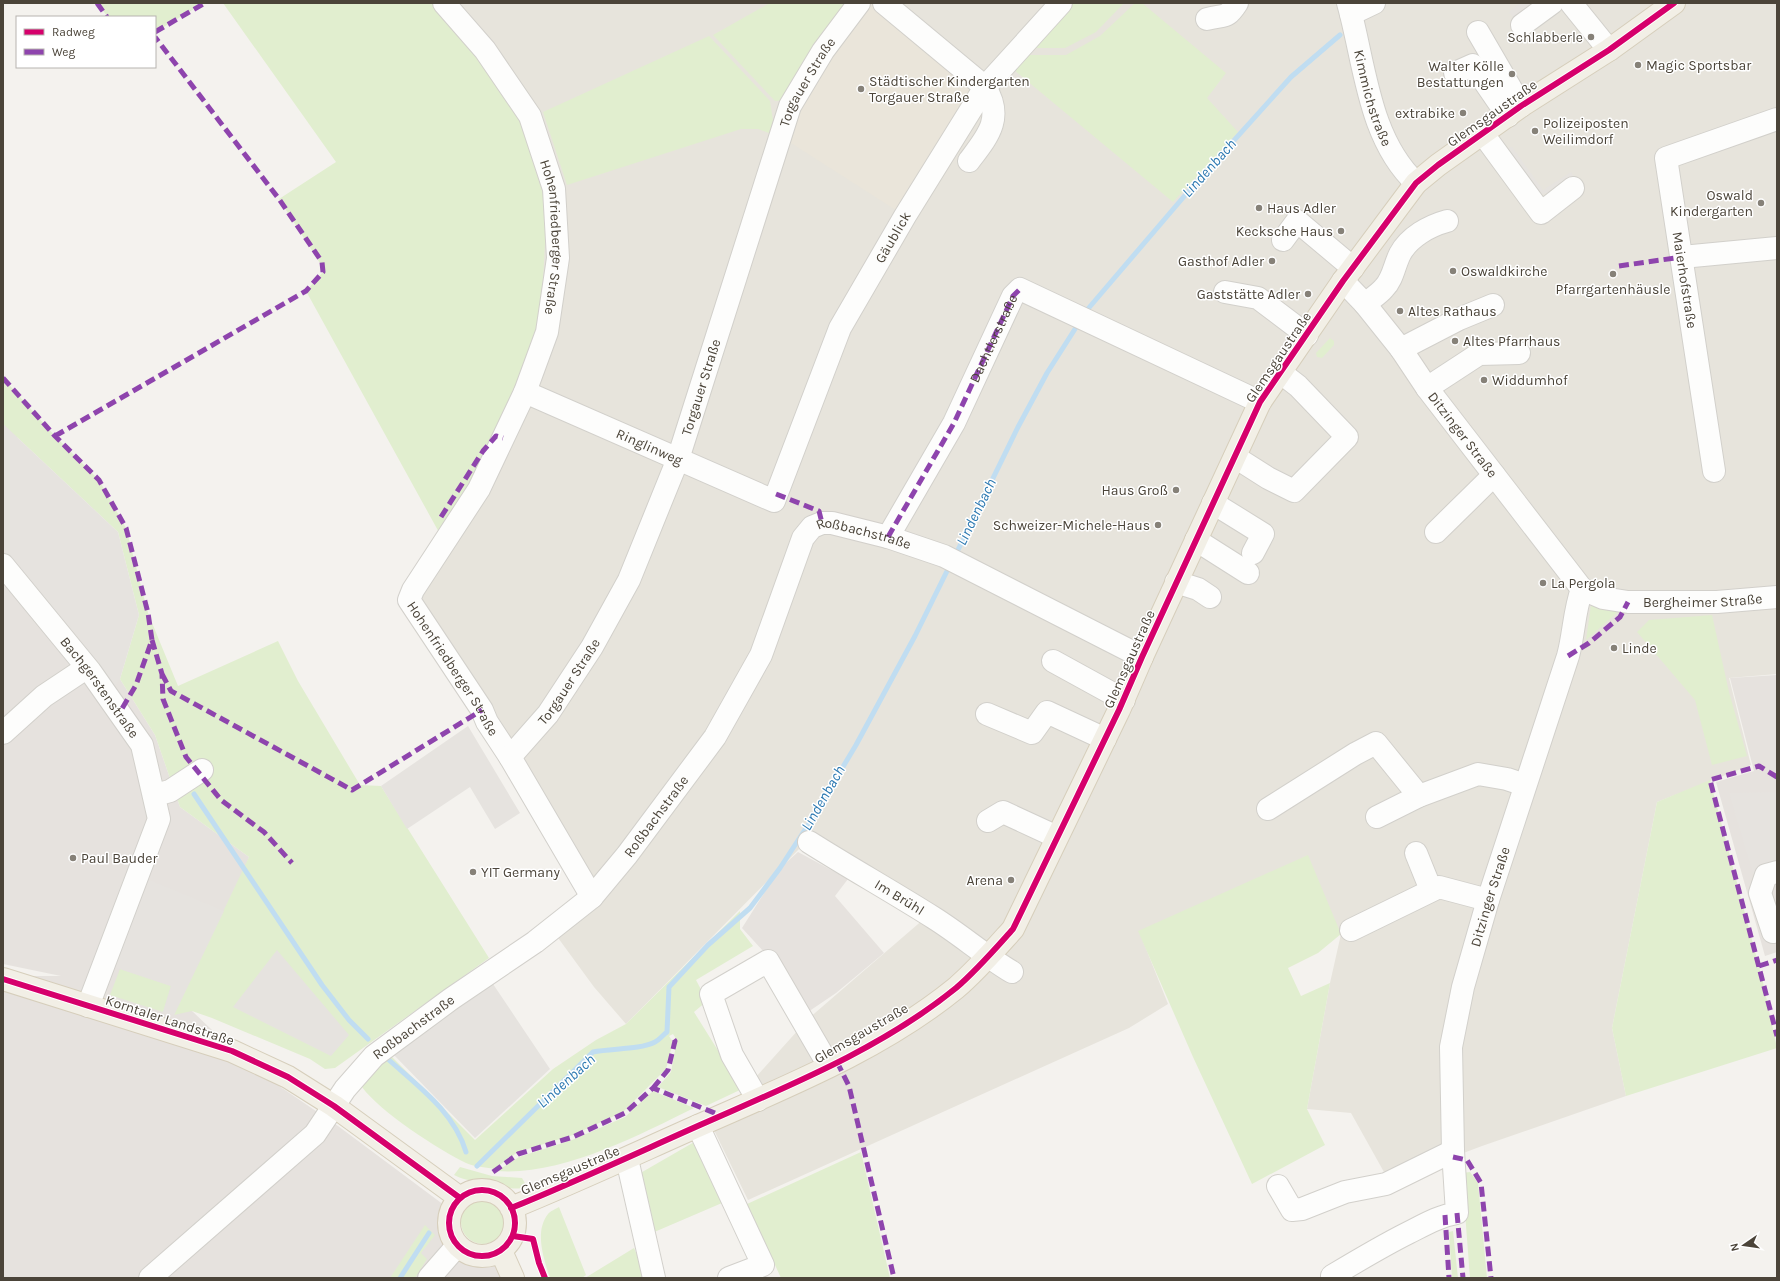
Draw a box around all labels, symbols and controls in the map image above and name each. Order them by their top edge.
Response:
legend [16,16,156,68]
text: Radweg [52,25,95,39]
place label: Schlabberle [1507,29,1583,46]
marker: Schlabberle [1586,32,1596,42]
street label: Torgauer Straße [776,34,839,129]
text: Weg [52,45,76,59]
street label: Kimmichstraße [1350,48,1395,149]
place label: Magic Sportsbar [1646,57,1752,74]
place label: Walter Kölle Bestattungen [1417,58,1504,91]
marker: Magic Sportsbar [1633,60,1643,70]
marker: Walter Kölle Bestattungen [1507,69,1517,79]
place label: Städtischer Kindergarten Torgauer Straße [869,73,1030,106]
street label: Glemsgaustraße [1444,76,1541,151]
marker: Städtischer Kindergarten Torgauer Straße [856,84,866,94]
place label: extrabike [1395,105,1455,122]
marker: extrabike [1458,108,1468,118]
place label: Polizeiposten Weilimdorf [1543,115,1629,148]
marker: Polizeiposten Weilimdorf [1530,126,1540,136]
water label: Lindenbach [1178,135,1240,201]
street label: Hohenfriedberger Straße [536,158,566,316]
place label: Oswald Kindergarten [1670,187,1753,220]
marker: Oswald Kindergarten [1756,198,1766,208]
place label: Haus Adler [1267,200,1337,217]
marker: Haus Adler [1254,203,1264,213]
street label: Gäublick [872,209,915,266]
place label: Kecksche Haus [1236,223,1333,240]
marker: Kecksche Haus [1336,226,1346,236]
street label: Maierhofstraße [1668,230,1701,330]
place label: Gasthof Adler [1178,253,1265,270]
marker: Gasthof Adler [1267,256,1277,266]
place label: Oswaldkirche [1461,263,1547,280]
marker: Oswaldkirche [1448,266,1458,276]
marker: Pfarrgartenhäusle [1608,269,1618,279]
place label: Pfarrgartenhäusle [1556,281,1670,298]
place label: Gaststätte Adler [1197,286,1301,303]
marker: Gaststätte Adler [1303,289,1313,299]
street label: Dachtlerstraße [966,292,1022,385]
place label: Altes Rathaus [1408,303,1497,320]
marker: Altes Rathaus [1395,306,1405,316]
street label: Glemsgaustraße [1242,309,1315,406]
place label: Altes Pfarrhaus [1463,333,1560,350]
marker: Altes Pfarrhaus [1450,336,1460,346]
street label: Torgauer Straße [678,337,725,438]
place label: Widdumhof [1492,372,1568,389]
marker: Widdumhof [1479,375,1489,385]
street label: Ditzinger Straße [1424,388,1501,481]
street label: Ringlinweg [613,425,685,469]
water label: Lindenbach [952,476,1000,548]
place label: Haus Groß [1101,482,1168,499]
marker: Haus Groß [1171,485,1181,495]
street label: Roßbachstraße [813,515,913,553]
place label: Schweizer-Michele-Haus [993,517,1150,534]
marker: Schweizer-Michele-Haus [1153,520,1163,530]
place label: La Pergola [1551,575,1616,592]
marker: La Pergola [1538,578,1548,588]
street label: Bergheimer Straße [1643,590,1763,611]
street label: Hohenfriedberger Straße [403,598,502,739]
street label: Glemsgaustraße [1100,607,1159,711]
street label: Bachgerstenstraße [56,633,142,741]
street label: Torgauer Straße [534,636,604,729]
place label: Linde [1622,640,1657,657]
marker: Linde [1609,643,1619,653]
water label: Lindenbach [797,762,849,834]
street label: Roßbachstraße [620,772,692,861]
street label: Ditzinger Straße [1467,845,1514,949]
place label: Paul Bauder [81,850,159,867]
marker: Paul Bauder [68,853,78,863]
place label: YIT Germany [481,864,560,881]
marker: YIT Germany [468,867,478,877]
place label: Arena [967,872,1003,889]
marker: Arena [1006,875,1016,885]
street label: Im Brühl [872,876,927,919]
street label: Roßbachstraße [369,991,458,1063]
street label: Korntaler Landstraße [103,992,236,1049]
street label: Glemsgaustraße [811,1000,911,1067]
water label: Lindenbach [533,1050,599,1112]
street label: Glemsgaustraße [518,1142,622,1199]
north arrow [1724,1225,1764,1265]
text: N [1728,1242,1742,1252]

